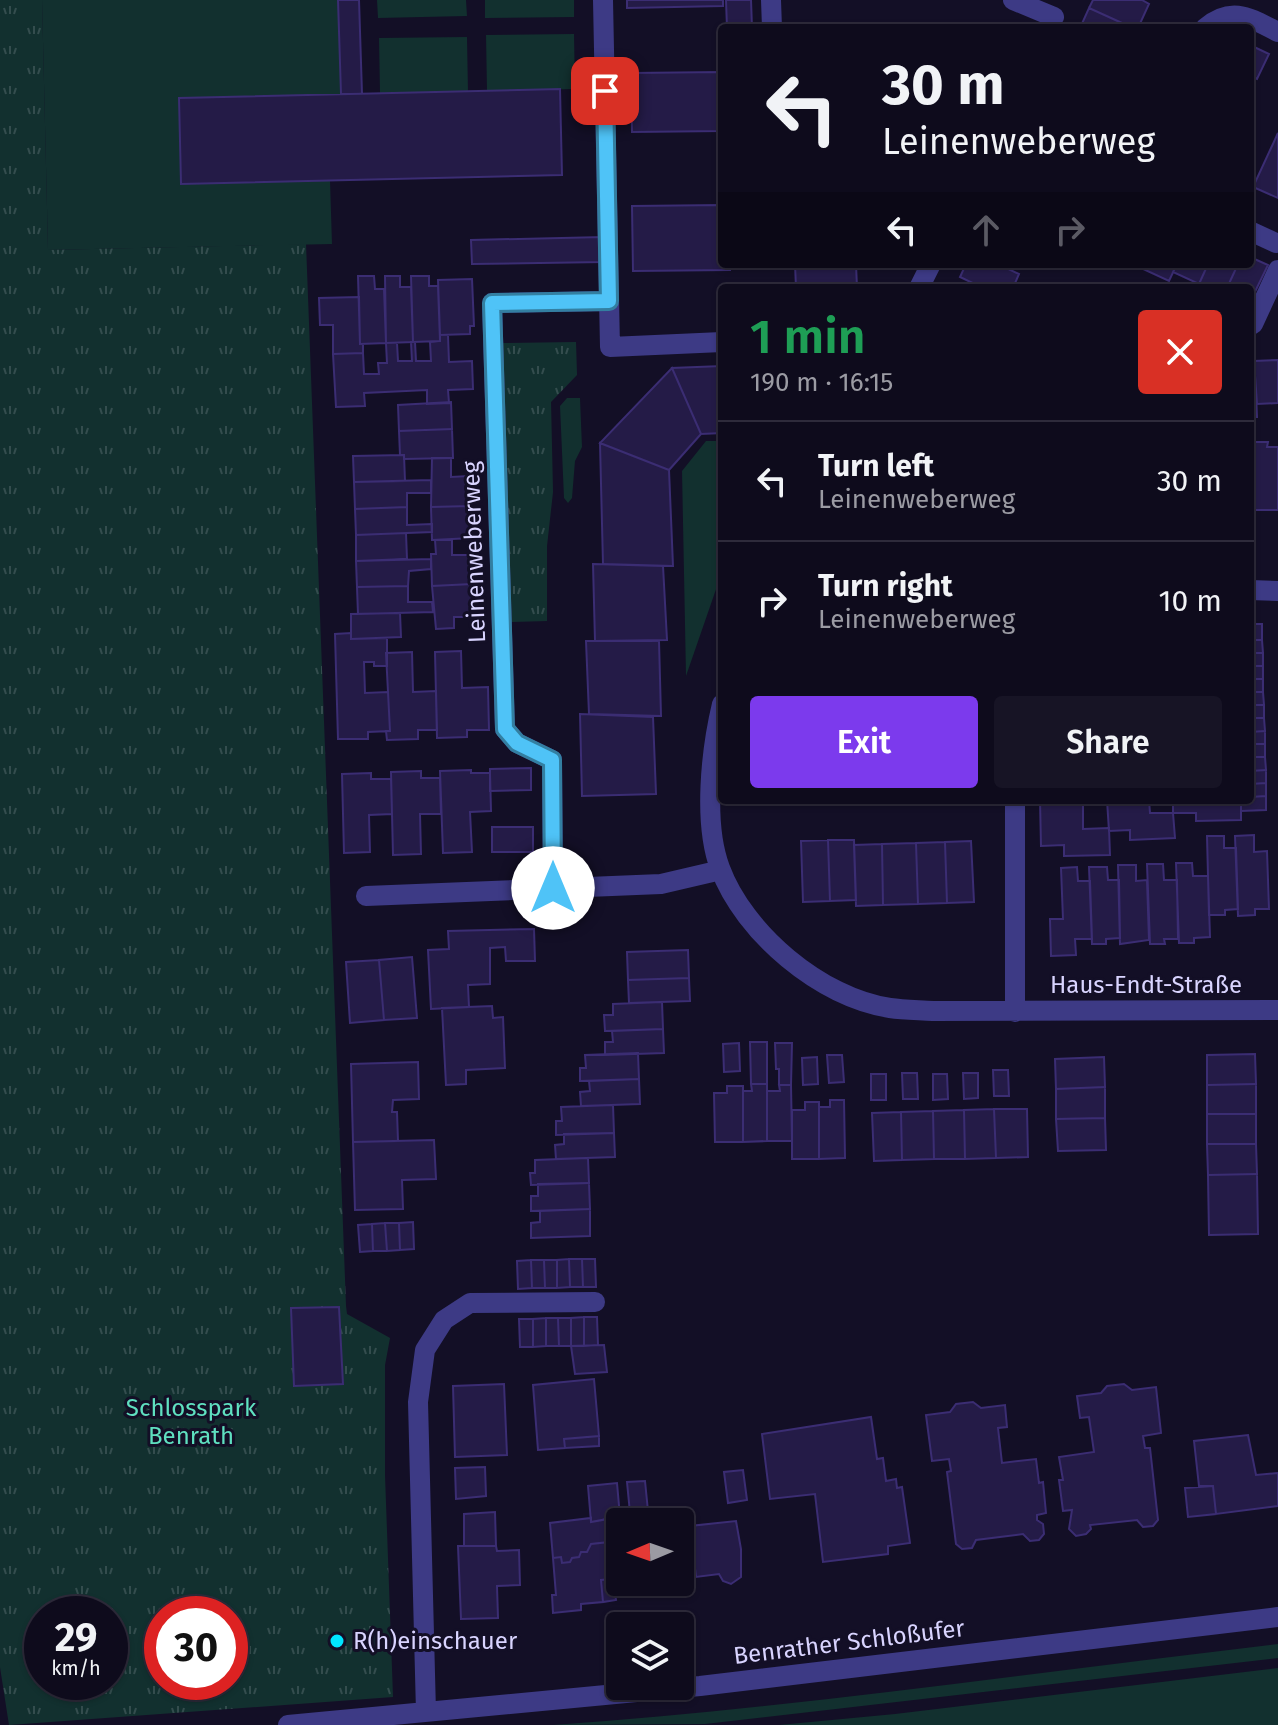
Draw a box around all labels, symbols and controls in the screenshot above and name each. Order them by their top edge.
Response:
text: 30 m [882,52,1004,119]
icon: left [750,56,854,160]
pin [571,57,639,125]
icon: arrive [583,69,627,113]
text: Leinenweberweg [882,120,1155,164]
icon: left [880,208,924,252]
icon: ahead [964,208,1008,252]
icon: right [1048,208,1092,252]
text: 1 min [750,308,866,366]
button: close [1138,310,1222,394]
text: 190 m · 16:15 [750,367,893,398]
text: Turn left [818,448,934,484]
icon: left [750,459,794,503]
street label: Leinenweberweg [457,460,491,643]
text: 30 m [1157,463,1222,499]
text: Leinenweberweg [818,484,1015,515]
text: Turn right [818,568,953,604]
icon: right [750,579,794,623]
text: 10 m [1159,583,1222,619]
text: Leinenweberweg [818,604,1015,635]
button: Exit [750,696,978,788]
button: Share [994,696,1222,788]
position arrow [511,846,595,930]
street label: Haus-Endt-Straße [1050,971,1242,999]
park label: Schlosspark Benrath [126,1394,257,1450]
north arrow [606,1508,694,1596]
map controls [606,1508,694,1700]
speed limit sign: 30 [144,1596,248,1700]
button: layers [606,1612,694,1700]
text: 29 [55,1614,97,1662]
street label: Benrather Schloßufer [732,1614,967,1670]
place label: R(h)einschauer [353,1627,518,1655]
marker: R(h)einschauer [328,1632,346,1650]
text: km/h [51,1656,101,1680]

